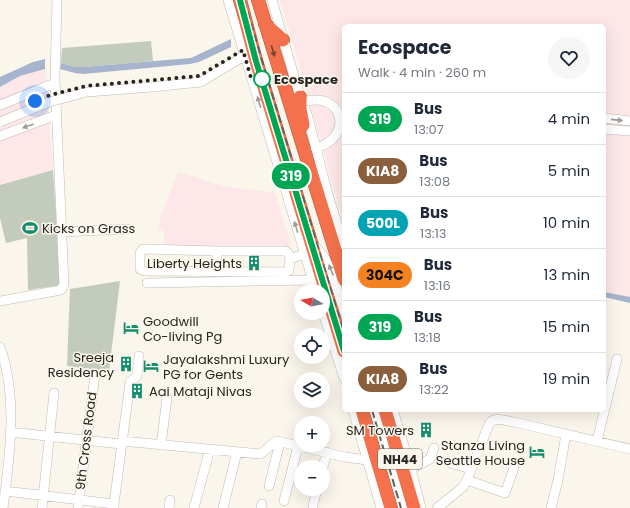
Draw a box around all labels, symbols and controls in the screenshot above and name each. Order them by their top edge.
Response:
text: Ecospace [358,34,451,61]
button: heart [548,37,590,79]
one-way arrow [270,45,276,57]
text: Walk · 4 min · 260 m [358,63,486,82]
marker: Ecospace [253,70,271,88]
place label: Ecospace [274,70,338,89]
your location [25,91,45,111]
one-way arrow [256,96,262,108]
text: Bus [414,98,442,119]
text: 4 min [548,108,590,129]
text: 319 [369,109,391,129]
one-way arrow [611,116,623,123]
text: 13:07 [414,120,444,139]
one-way arrow [22,123,34,129]
text: Bus [419,150,448,171]
text: 5 min [548,160,590,181]
text: KIA8 [366,161,399,181]
line badge: 319 [268,163,314,189]
text: 319 [280,166,302,186]
text: 13:08 [419,172,450,191]
text: Bus [420,202,448,223]
text: 10 min [543,212,590,233]
text: 500L [366,213,400,233]
sports icon: Kicks on Grass [21,219,39,237]
place label: Kicks on Grass [42,219,135,238]
one-way arrow [293,221,299,233]
text: 13:13 [420,224,446,243]
place label: Liberty Heights [147,254,242,273]
building icon: Liberty Heights [245,254,263,272]
text: Bus [424,254,452,275]
one-way arrow [327,264,334,276]
text: 13 min [544,264,590,285]
text: 304C [366,265,404,285]
text: 13:16 [424,276,451,295]
north arrow [294,284,330,320]
map controls [294,284,330,496]
text: Bus [414,306,442,327]
place label: Goodwill Co-living Pg [143,312,222,346]
text: 15 min [543,316,590,337]
text: 319 [369,317,391,337]
hotel icon: Goodwill Co-living Pg [122,319,140,337]
button: locate [294,328,330,364]
text: 13:18 [414,328,441,347]
place label: Sreeja Residency [48,348,115,382]
place label: Jayalakshmi Luxury PG for Gents [163,350,290,384]
building icon: Sreeja Residency [117,355,135,373]
hotel icon: Jayalakshmi Luxury PG for Gents [142,357,160,375]
text: Bus [419,358,448,379]
text: 19 min [543,368,590,389]
text: KIA8 [366,369,399,389]
button: layers [294,372,330,408]
text: 13:22 [419,380,449,399]
building icon: Aai Mataji Nivas [128,382,146,400]
place label: Aai Mataji Nivas [149,382,252,401]
street label: 9th Cross Road [71,391,101,491]
button: + [294,416,330,452]
place label: SM Towers [346,421,414,440]
building icon: SM Towers [417,421,435,439]
place label: Stanza Living Seattle House [436,436,525,470]
hotel icon: Stanza Living Seattle House [528,443,546,461]
road number: NH44 [378,449,422,469]
button: − [294,460,330,496]

